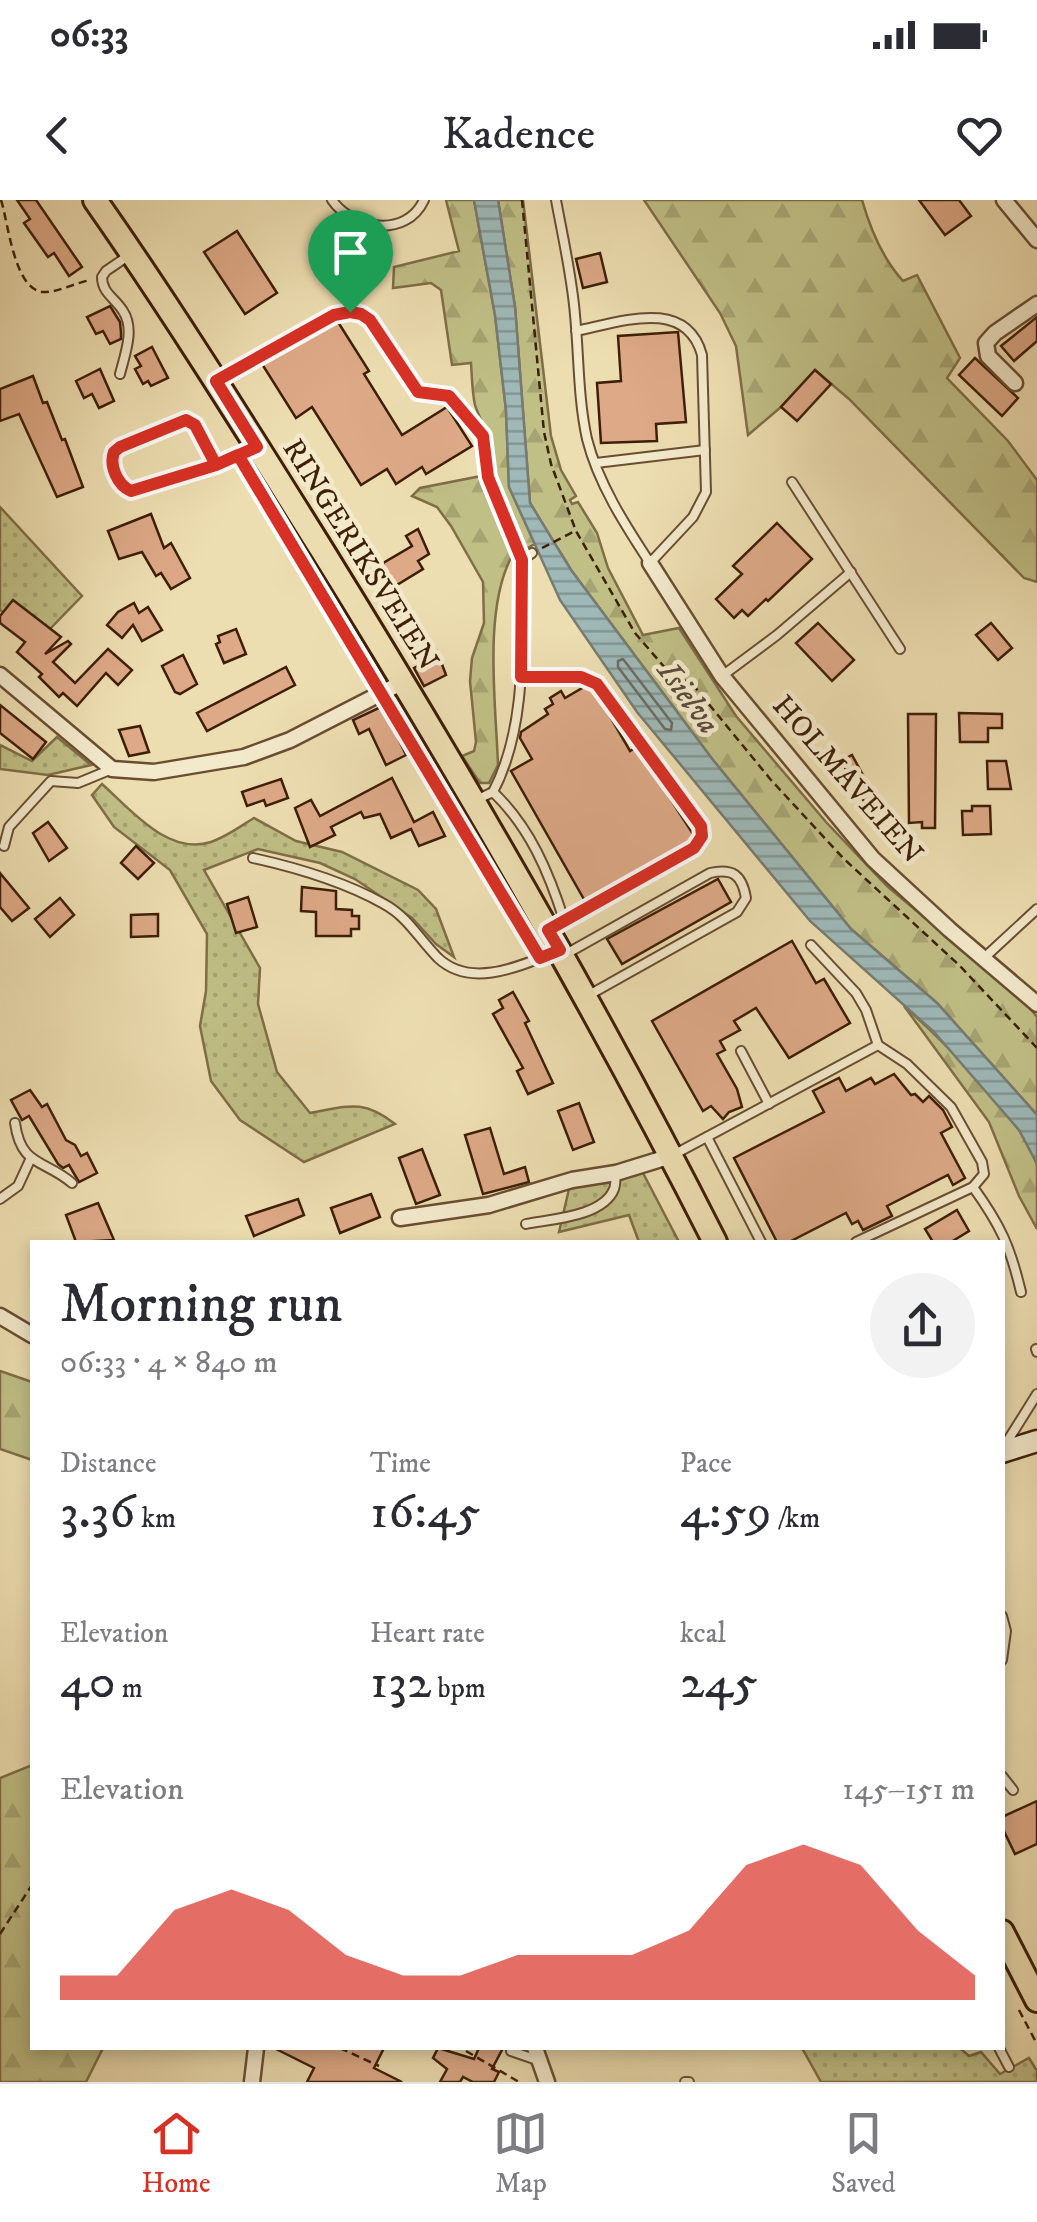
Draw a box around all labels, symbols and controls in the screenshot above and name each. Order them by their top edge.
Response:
text: 06:33 [50,11,129,59]
text: Kadence [442,107,595,163]
icon: back [30,108,85,163]
icon: heart [952,108,1007,163]
pin [308,210,393,313]
icon: arrive [323,225,378,280]
street label: RINGERIKSVEIEN [274,432,446,678]
water label: Isielva [647,652,728,742]
street label: HOLMAVEIEN [764,688,930,872]
text: Morning run [60,1271,342,1340]
button: share [870,1273,975,1378]
text: 06:33 · 4 × 840 m [60,1343,277,1383]
text: Distance [60,1446,156,1481]
text: Time [370,1446,431,1481]
text: Pace [680,1446,732,1481]
text: 3.36 [60,1481,135,1544]
text: 16:45 [370,1481,481,1544]
text: 4:59 [680,1481,772,1544]
text: km [135,1501,176,1536]
text: /km [772,1501,820,1536]
text: Elevation [60,1616,168,1651]
text: Heart rate [370,1616,485,1651]
text: kcal [680,1616,726,1651]
text: 40 [60,1651,116,1714]
text: 132 [370,1651,432,1714]
text: 245 [680,1651,758,1714]
text: m [116,1671,143,1706]
text: bpm [432,1671,486,1706]
text: Elevation [60,1770,184,1810]
text: 145–151 m [842,1770,975,1810]
tab: Home [141,2106,211,2201]
tab: Map [493,2106,548,2201]
tab: Saved [831,2106,896,2201]

